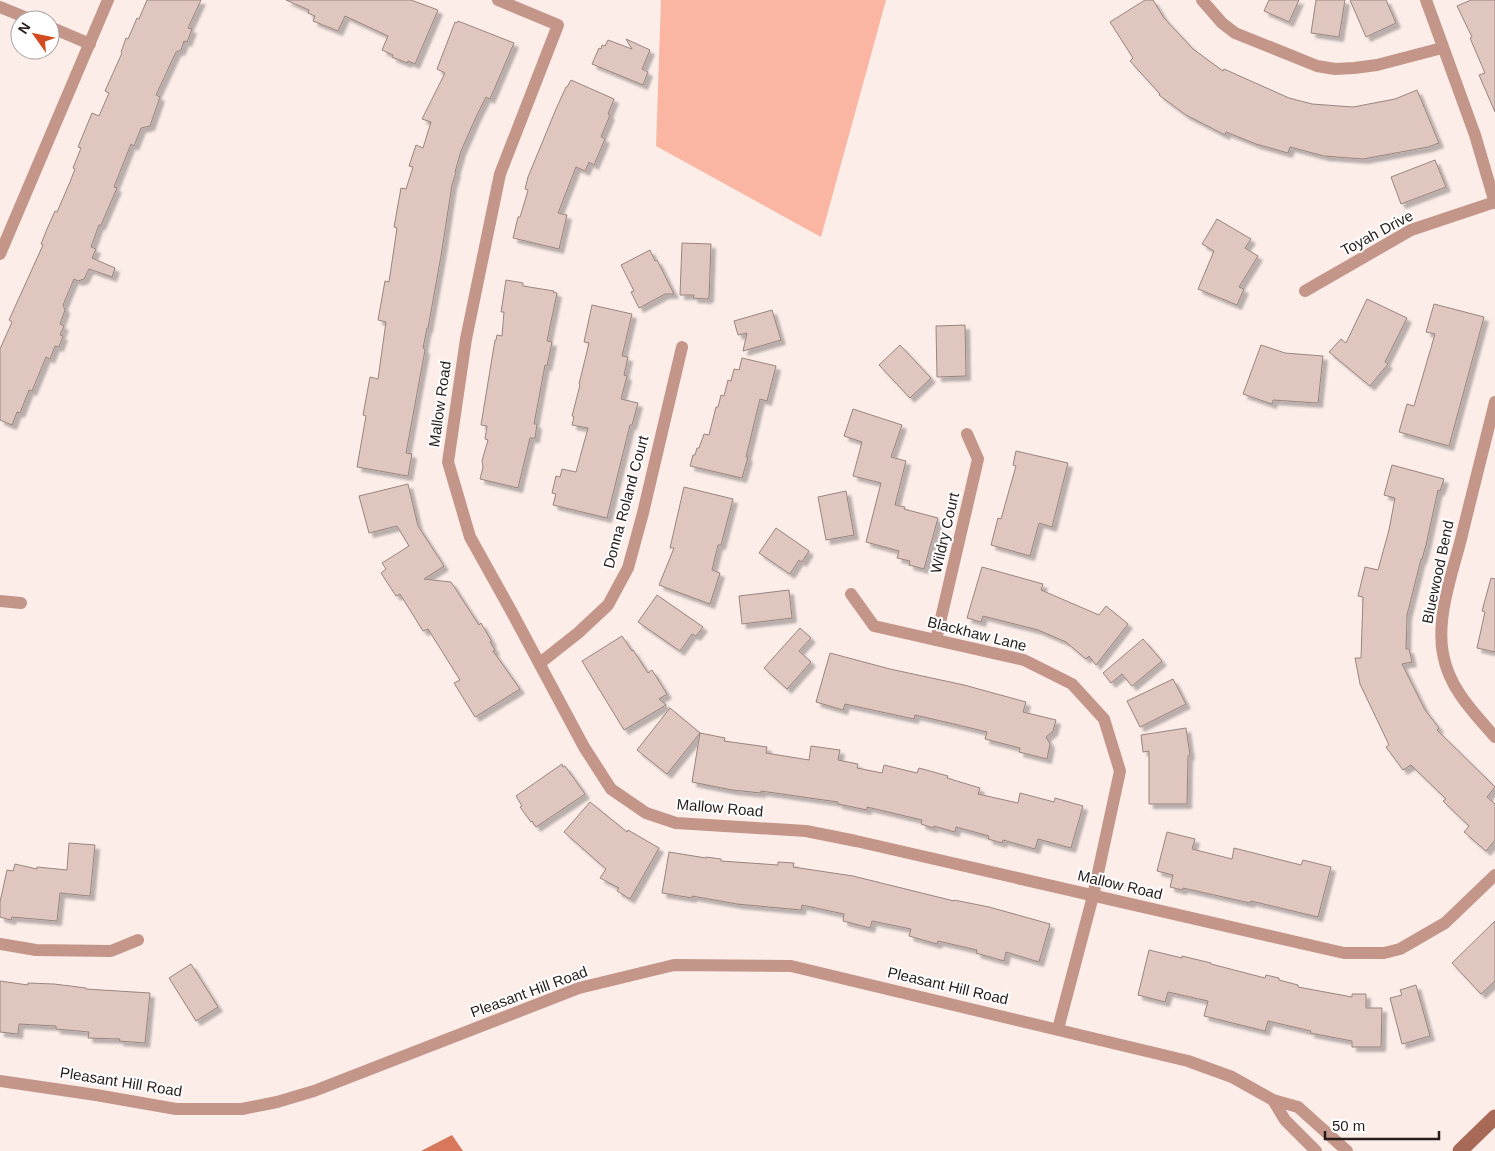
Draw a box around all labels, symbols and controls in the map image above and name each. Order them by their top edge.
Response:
north arrow [10,10,60,60]
text: N [15,19,34,37]
street label: Toyah Drive [1338,206,1416,259]
street label: Mallow Road [425,360,454,448]
street label: Donna Roland Court [600,433,652,570]
street label: Wildry Court [927,490,962,575]
street label: Bluewood Bend [1418,519,1457,625]
street label: Blackhaw Lane [926,613,1029,654]
street label: Mallow Road [676,795,764,820]
street label: Mallow Road [1076,866,1164,903]
street label: Pleasant Hill Road [468,962,590,1021]
street label: Pleasant Hill Road [886,963,1010,1008]
street label: Pleasant Hill Road [59,1063,183,1100]
scale bar [1325,1108,1439,1140]
text: 50 m [1332,1117,1365,1134]

